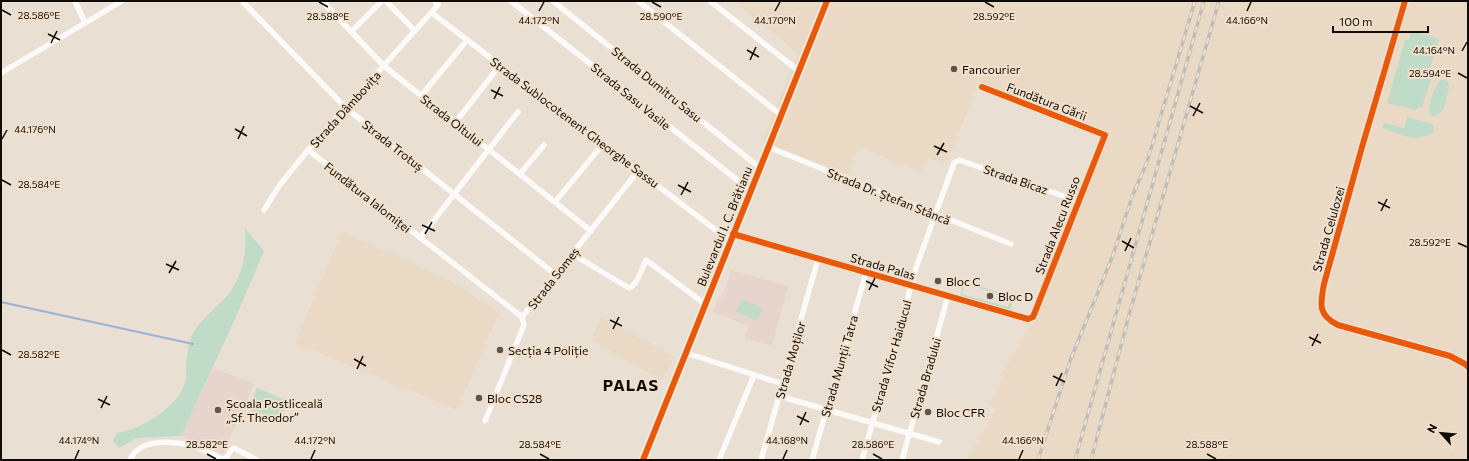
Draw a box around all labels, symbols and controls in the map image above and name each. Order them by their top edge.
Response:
scale bar [1333,8,1428,34]
text: 28.586°E [18,9,60,21]
text: 28.588°E [307,10,349,22]
text: 28.590°E [640,10,682,22]
text: 28.592°E [973,10,1015,22]
text: 44.172°N [519,14,559,26]
text: 44.170°N [754,14,796,26]
text: 44.166°N [1226,14,1268,26]
text: 100 m [1339,14,1373,28]
street label: Strada Dumitru Sasu [609,43,705,125]
text: 44.164°N [1413,44,1455,56]
street label: Strada Sublocotenent Gheorghe Sassu [488,54,662,190]
street label: Strada Sasu Vasile [589,60,673,132]
place label: Fancourier [962,62,1021,76]
marker: Fancourier [949,64,959,74]
text: 28.594°E [1409,67,1451,79]
street label: Strada Dâmbovița [307,68,384,151]
street label: Fundătura Gării [1005,79,1089,123]
street label: Strada Oltului [418,91,486,149]
street label: Strada Trotuș [359,117,426,174]
text: 44.176°N [14,123,56,135]
street label: Fundătura Ialomiței [321,159,414,236]
street label: Strada Bicaz [982,161,1050,197]
street label: Bulevardul I. C. Brătianu [694,164,754,288]
street label: Strada Dr. Ștefan Stâncă [825,165,953,228]
street label: Strada Alecu Russo [1032,174,1082,276]
text: 28.584°E [18,178,60,190]
street label: Strada Celulozei [1309,185,1347,273]
text: 28.592°E [1409,236,1451,248]
street label: Strada Someș [524,244,582,312]
street label: Strada Palas [849,250,917,282]
place label: Bloc C [946,274,980,288]
marker: Bloc C [933,276,943,286]
place label: Bloc D [998,289,1033,303]
marker: Bloc D [985,291,995,301]
street label: Strada Vifor Haiducul [868,298,914,414]
street label: Strada Munții Tatra [818,313,861,419]
street label: Strada Moților [772,320,809,401]
street label: Strada Bradului [907,336,943,420]
place label: Secția 4 Poliție [508,343,588,358]
marker: Secția 4 Poliție [495,345,505,355]
text: 28.582°E [18,348,60,360]
district label: PALAS [603,375,659,394]
place label: Bloc CS28 [487,391,542,405]
marker: Bloc CS28 [474,393,484,403]
place label: Școala Postliceală „Sf. Theodor” [226,396,323,424]
marker: Școala Postliceală „Sf. Theodor” [213,405,223,415]
place label: Bloc CFR [936,405,985,419]
marker: Bloc CFR [923,407,933,417]
north arrow [1421,413,1461,453]
text: N [1424,422,1439,435]
text: 44.174°N [59,434,99,446]
text: 44.172°N [295,434,335,446]
text: 44.168°N [766,434,808,446]
text: 44.166°N [1002,434,1044,446]
text: 28.582°E [186,438,228,450]
text: 28.584°E [519,438,561,450]
text: 28.586°E [852,438,894,450]
text: 28.588°E [1186,438,1228,450]

